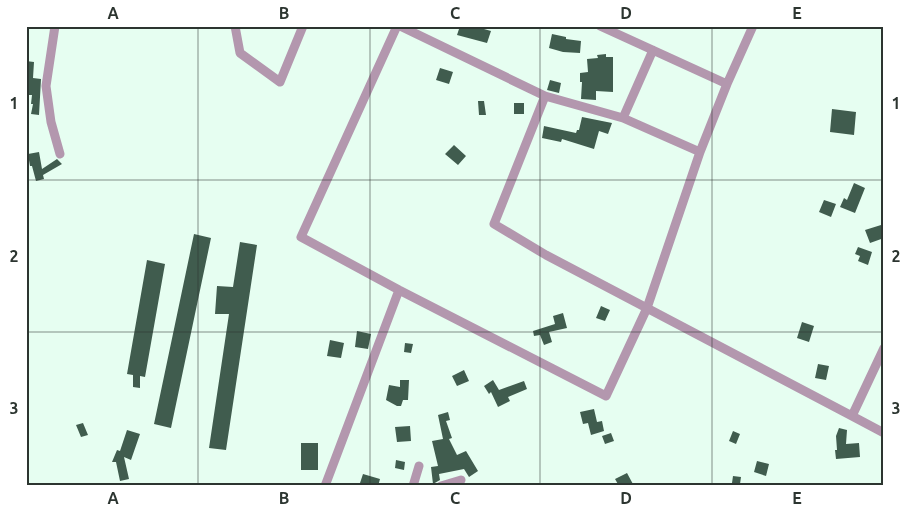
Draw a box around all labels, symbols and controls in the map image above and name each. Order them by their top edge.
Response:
text: A [107,4,119,22]
text: B [279,4,289,22]
text: C [450,4,460,22]
text: D [620,4,632,22]
text: E [792,4,802,22]
text: 1 [9,94,19,112]
text: 1 [891,94,901,112]
text: 2 [9,247,19,265]
text: 2 [891,247,901,265]
text: 3 [9,399,19,417]
text: 3 [891,399,901,417]
text: A [107,489,119,507]
text: B [279,489,289,507]
text: C [450,489,460,507]
text: D [620,489,632,507]
text: E [792,489,802,507]

